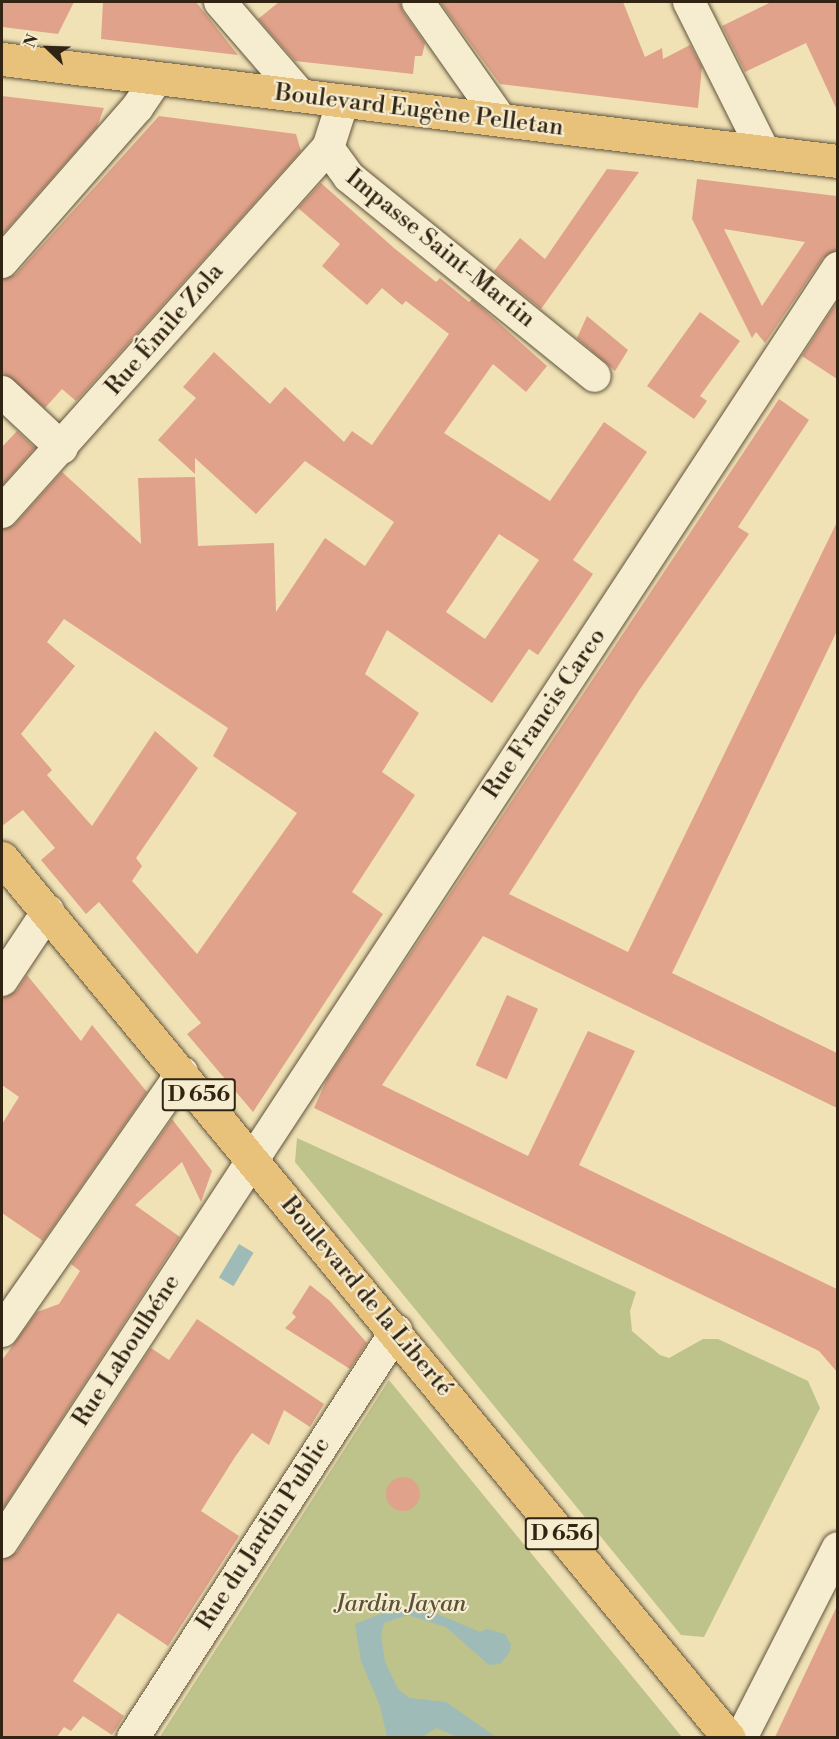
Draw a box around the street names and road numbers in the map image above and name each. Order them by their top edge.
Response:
street label: Boulevard Eugène Pelletan [273,79,565,143]
street label: Impasse Saint-Martin [339,164,541,334]
street label: Rue Émile Zola [100,258,230,402]
street label: Rue Francis Carco [477,623,613,805]
road number: D 656 [162,1076,236,1114]
street label: Boulevard de la Liberté [274,1191,458,1403]
street label: Rue Laboulbéne [67,1270,187,1432]
street label: Rue du Jardin Public [191,1432,337,1636]
road number: D 656 [524,1515,600,1553]

